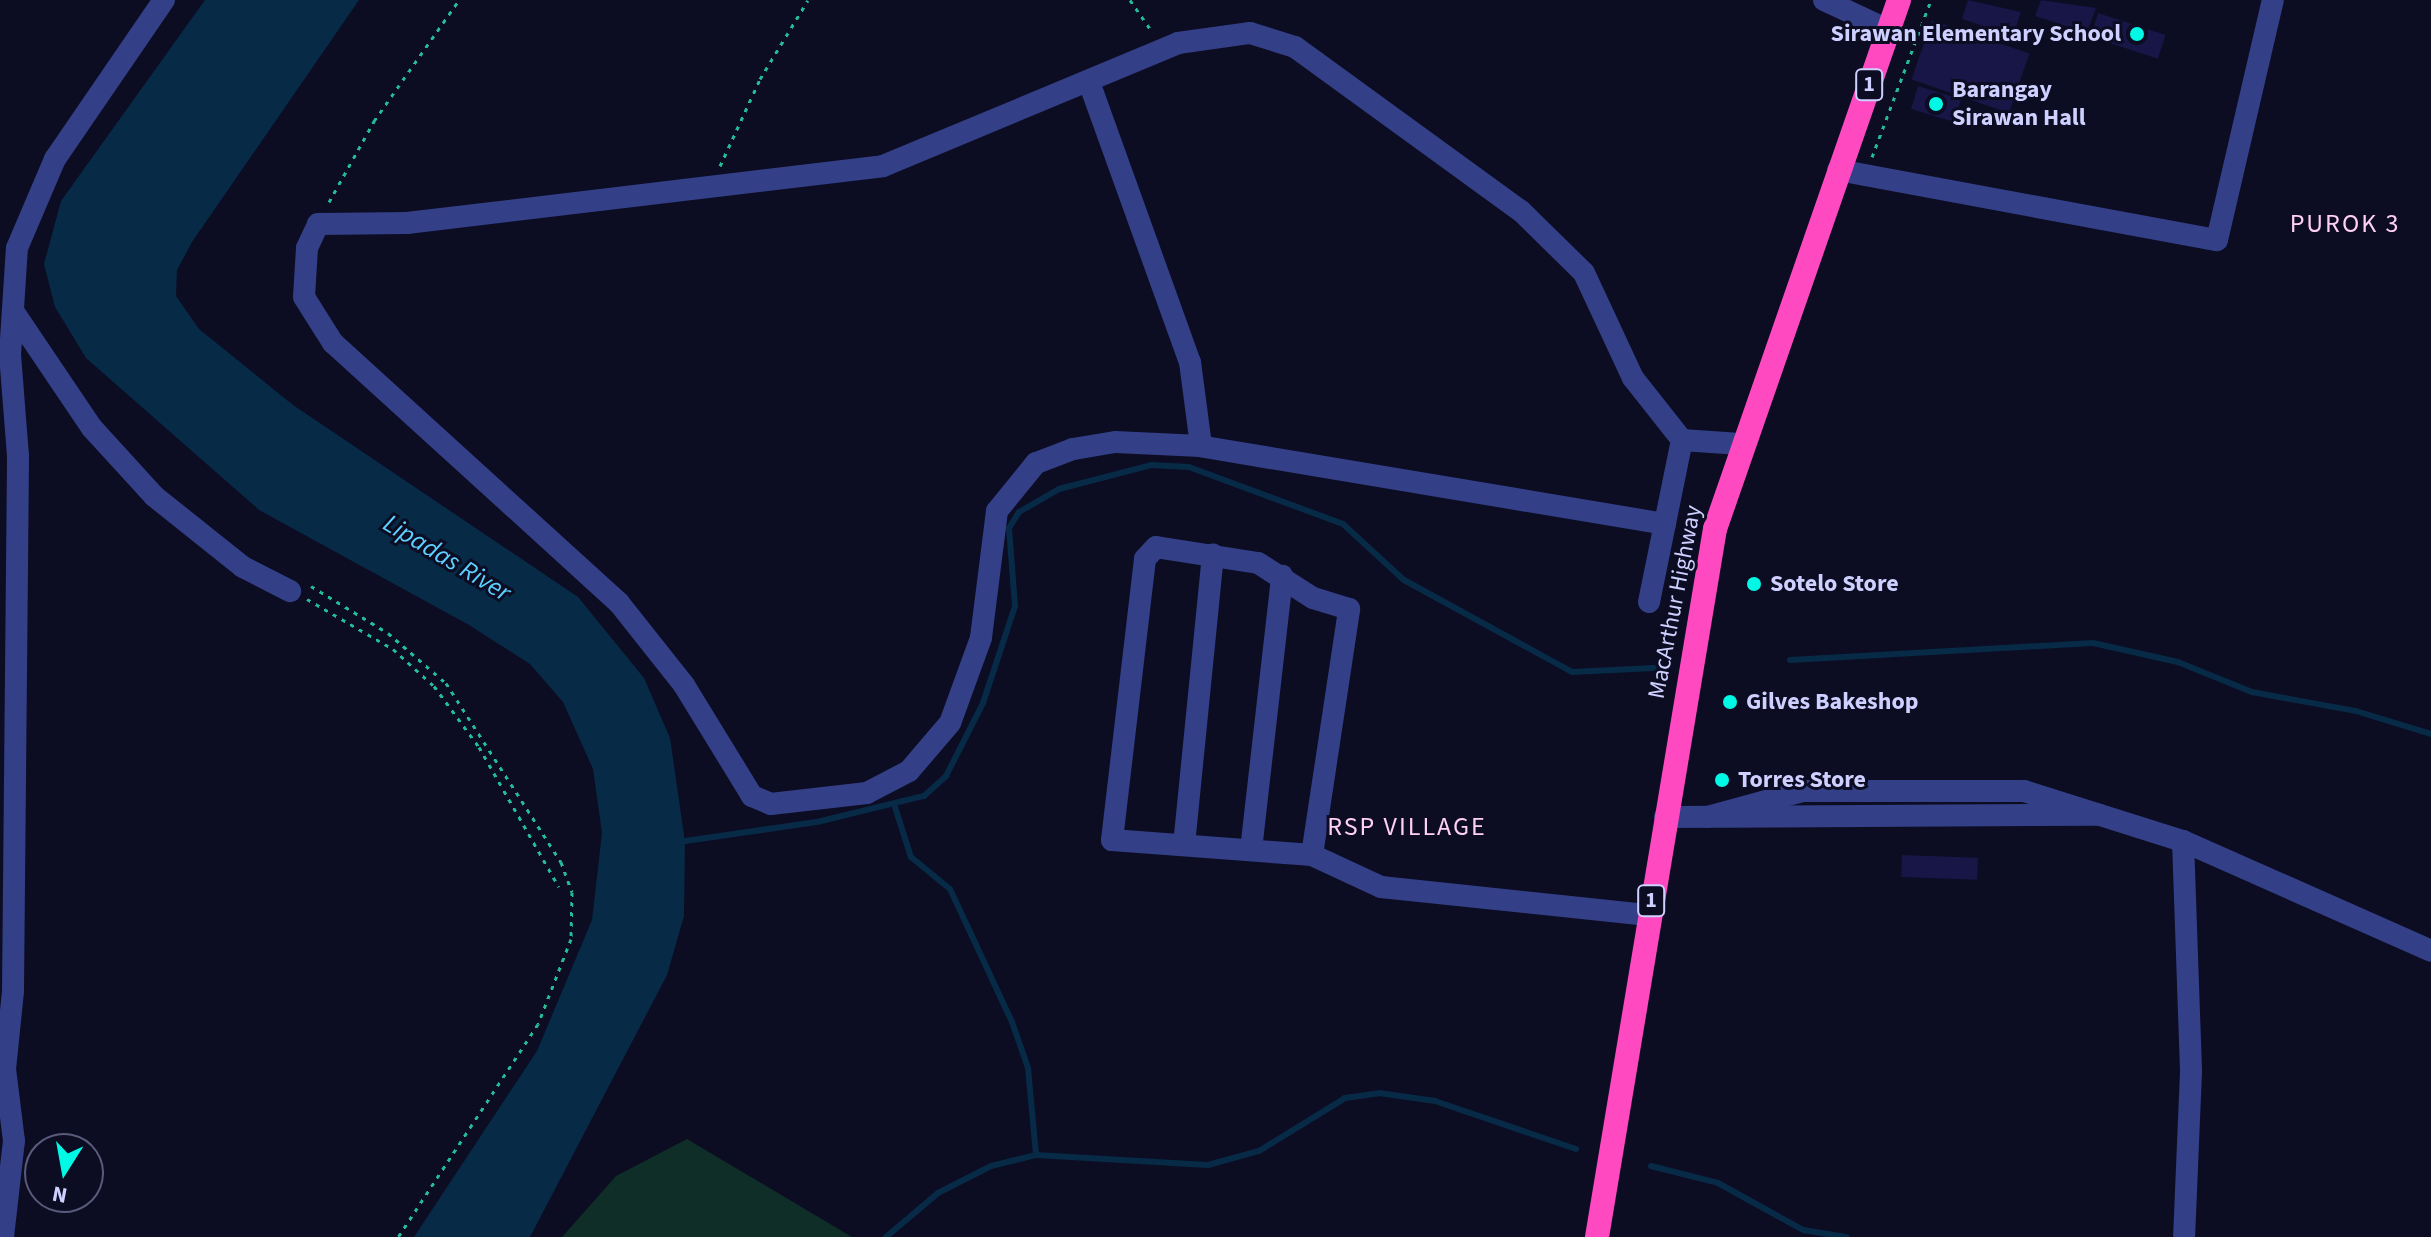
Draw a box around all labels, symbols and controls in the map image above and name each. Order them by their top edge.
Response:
place label: Sirawan Elementary School [1831,20,2121,48]
marker: Sirawan Elementary School [2128,25,2146,43]
road number: 1 [1855,67,1883,103]
place label: Barangay Sirawan Hall [1952,76,2086,132]
marker: Barangay Sirawan Hall [1927,95,1945,113]
district label: PUROK 3 [2290,208,2400,240]
street label: MacArthur Highway [1642,503,1708,701]
water label: Lipadas River [378,508,516,608]
place label: Sotelo Store [1770,570,1899,598]
marker: Sotelo Store [1745,575,1763,593]
place label: Gilves Bakeshop [1746,688,1919,716]
marker: Gilves Bakeshop [1721,693,1739,711]
place label: Torres Store [1738,766,1866,794]
marker: Torres Store [1713,771,1731,789]
district label: RSP VILLAGE [1327,811,1487,843]
road number: 1 [1637,883,1665,919]
north arrow [24,1133,104,1213]
text: N [50,1177,70,1212]

